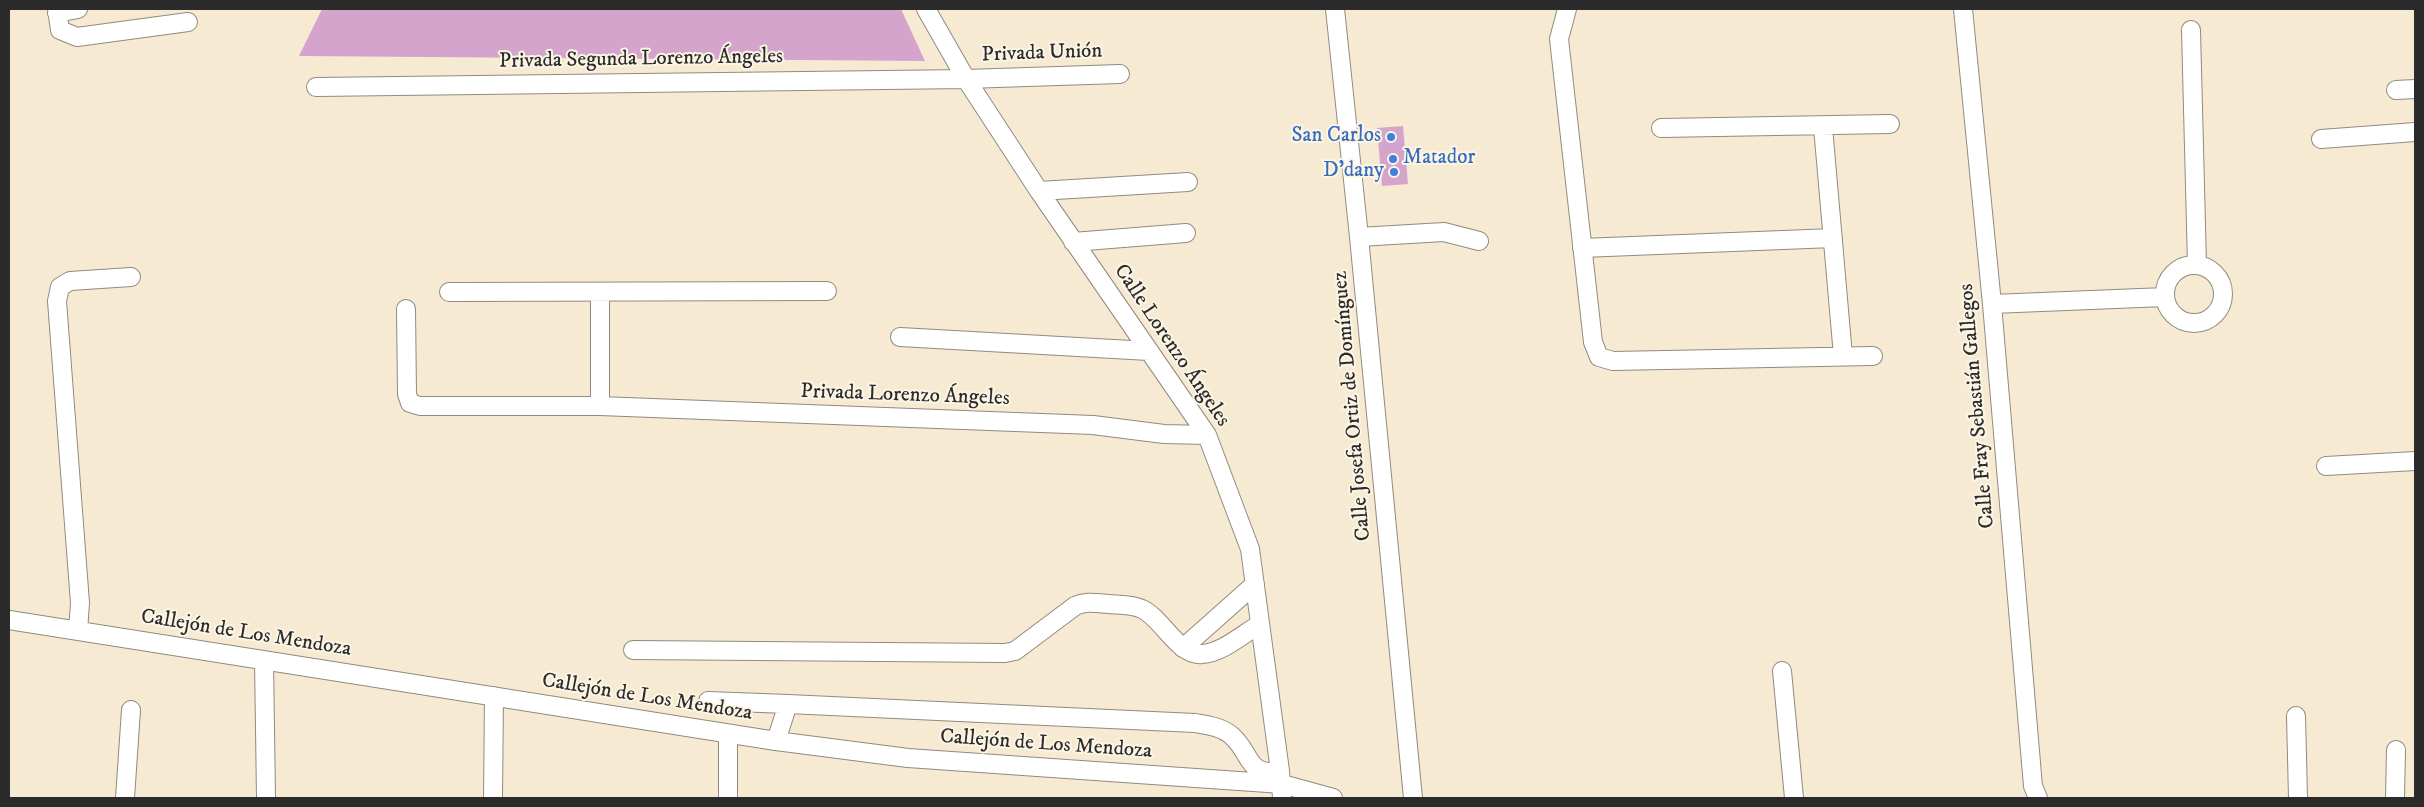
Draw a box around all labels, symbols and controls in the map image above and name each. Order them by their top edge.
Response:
street label: Privada Unión [981,39,1103,69]
street label: Privada Segunda Lorenzo Ángeles [499,45,783,75]
place label: San Carlos [1292,124,1381,150]
marker: San Carlos [1385,131,1397,143]
place label: Matador [1403,146,1475,172]
marker: Matador [1387,153,1399,165]
place label: D'dany [1323,159,1384,185]
marker: D'dany [1388,166,1400,178]
street label: Calle Lorenzo Ángeles [1107,260,1235,432]
street label: Calle Josefa Ortiz de Domínguez [1329,270,1377,542]
street label: Calle Fray Sebastián Gallegos [1955,282,2001,530]
street label: Privada Lorenzo Ángeles [800,380,1010,412]
street label: Callejón de Los Mendoza [139,605,353,663]
street label: Callejón de Los Mendoza [540,669,754,727]
street label: Callejón de Los Mendoza [939,725,1153,765]

